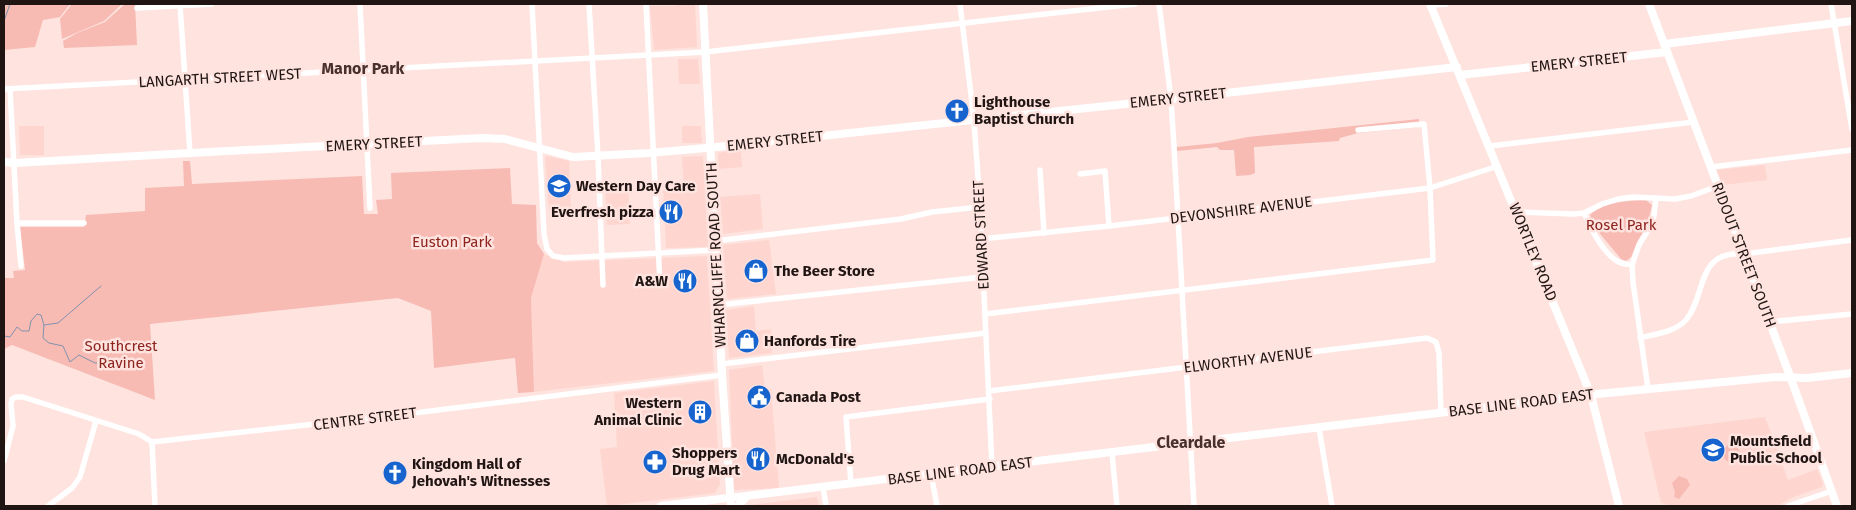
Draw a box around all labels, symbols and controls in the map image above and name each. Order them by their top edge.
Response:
street label: EMERY STREET [1530,48,1628,76]
district label: Manor Park [322,59,405,78]
street label: LANGARTH STREET WEST [138,65,302,91]
street label: EMERY STREET [1129,84,1227,112]
place label: Lighthouse Baptist Church [974,93,1074,128]
church icon: Lighthouse Baptist Church [944,98,970,124]
street label: EMERY STREET [726,127,824,155]
street label: EMERY STREET [325,132,423,156]
street label: WHARNCLIFFE ROAD SOUTH [702,162,730,348]
school or university icon: Western Day Care [546,173,572,199]
place label: Western Day Care [576,177,696,195]
street label: EDWARD STREET [969,179,993,290]
street label: RIDOUT STREET SOUTH [1708,180,1780,330]
street label: DEVONSHIRE AVENUE [1169,192,1313,228]
restaurant icon: Everfresh pizza [658,199,684,225]
street label: WORTLEY ROAD [1505,200,1561,304]
place label: Everfresh pizza [551,203,654,221]
park label: Rosel Park [1586,216,1657,234]
park label: Euston Park [412,233,492,251]
shop icon: The Beer Store [743,258,769,284]
place label: The Beer Store [774,262,875,280]
restaurant icon: A&W [672,268,698,294]
place label: A&W [634,272,668,290]
shop icon: Hanfords Tire [734,328,760,354]
place label: Hanfords Tire [764,332,856,350]
park label: Southcrest Ravine [85,337,158,372]
street label: ELWORTHY AVENUE [1183,343,1313,377]
public building icon: Canada Post [746,384,772,410]
street label: BASE LINE ROAD EAST [1448,385,1595,421]
place label: Canada Post [776,388,861,406]
place label: Western Animal Clinic [593,394,683,429]
building icon: Western Animal Clinic [687,399,713,425]
street label: CENTRE STREET [312,404,418,434]
place label: Mountsfield Public School [1730,432,1823,467]
district label: Cleardale [1157,433,1226,452]
school or university icon: Mountsfield Public School [1700,437,1726,463]
place label: Shoppers Drug Mart [672,444,740,479]
restaurant icon: McDonald's [745,446,771,472]
pharmacy icon: Shoppers Drug Mart [642,449,668,475]
place label: McDonald's [776,450,854,468]
street label: BASE LINE ROAD EAST [887,453,1034,489]
place label: Kingdom Hall of Jehovah's Witnesses [411,455,550,490]
church icon: Kingdom Hall of Jehovah's Witnesses [382,460,408,486]

